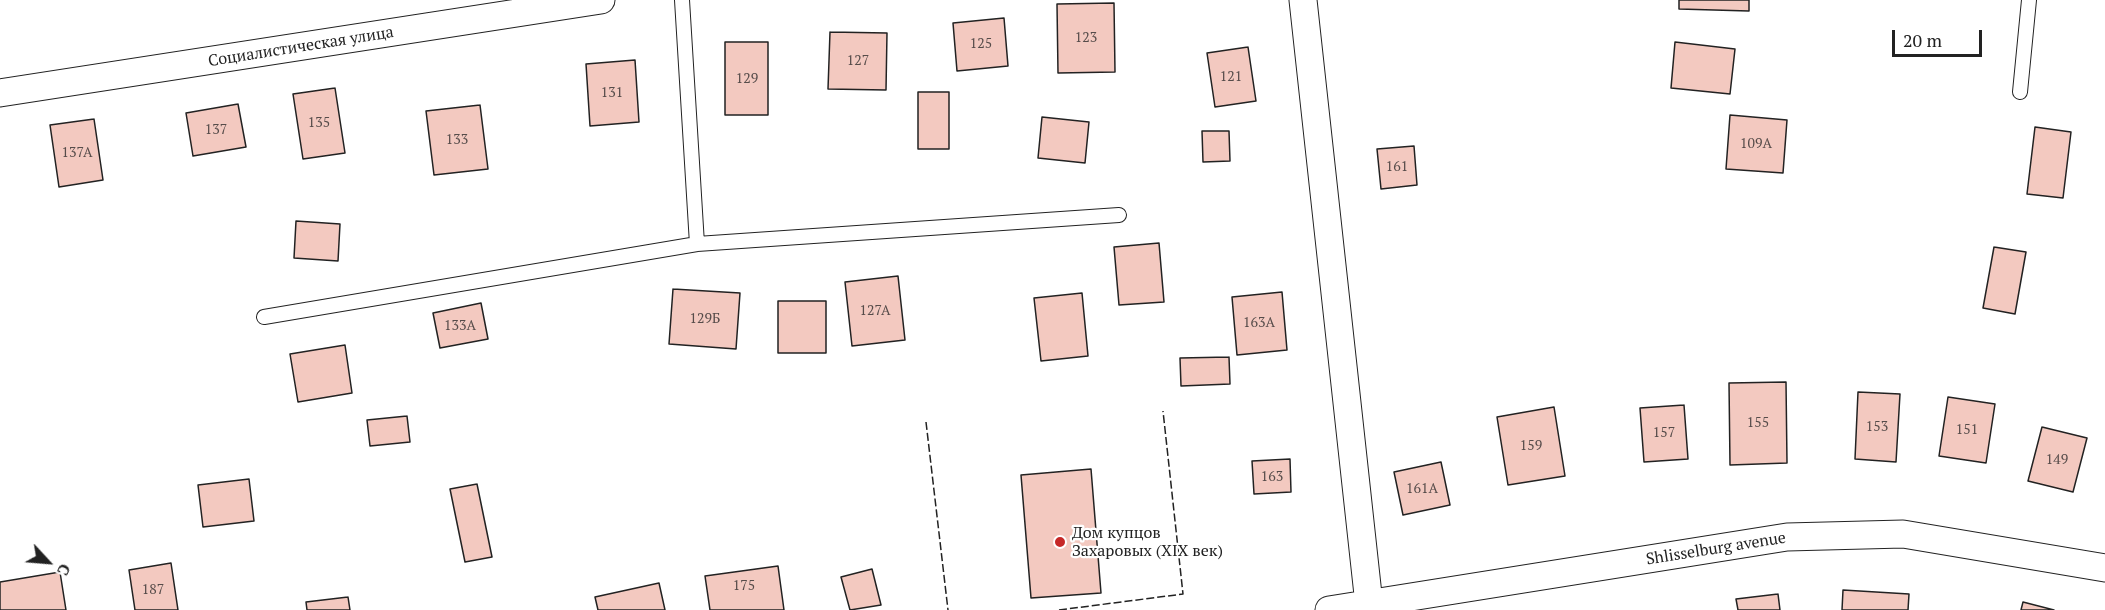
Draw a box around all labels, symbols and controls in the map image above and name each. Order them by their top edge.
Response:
scale bar [1895,18,1985,56]
street label: Социалистическая улица [207,23,395,71]
text: 20 m [1903,28,1942,52]
house number: 123 [1075,30,1097,46]
house number: 125 [970,36,992,52]
house number: 127 [847,53,869,69]
house number: 121 [1220,69,1242,85]
house number: 129 [736,71,758,87]
house number: 131 [601,85,623,101]
house number: 135 [308,115,330,131]
house number: 137 [205,122,227,138]
house number: 133 [446,132,468,148]
house number: 109А [1740,136,1772,152]
house number: 137А [62,145,92,161]
house number: 161 [1386,159,1408,175]
house number: 127А [860,303,890,319]
house number: 129Б [690,311,720,327]
house number: 163А [1243,315,1275,331]
house number: 133А [444,318,476,334]
house number: 155 [1747,415,1769,431]
house number: 153 [1866,419,1888,435]
house number: 151 [1956,422,1978,438]
house number: 157 [1653,425,1675,441]
house number: 159 [1520,438,1542,454]
house number: 149 [2046,452,2068,468]
house number: 163 [1261,469,1283,485]
house number: 161А [1406,481,1438,497]
place label: Дом купцов Захаровых (XIX век) [1072,523,1223,561]
street label: Shlisselburg avenue [1645,528,1787,570]
north arrow [18,532,78,592]
marker: Дом купцов Захаровых (XIX век) [1053,535,1067,549]
text: С [52,560,76,579]
house number: 175 [733,578,755,594]
house number: 187 [142,582,164,598]

